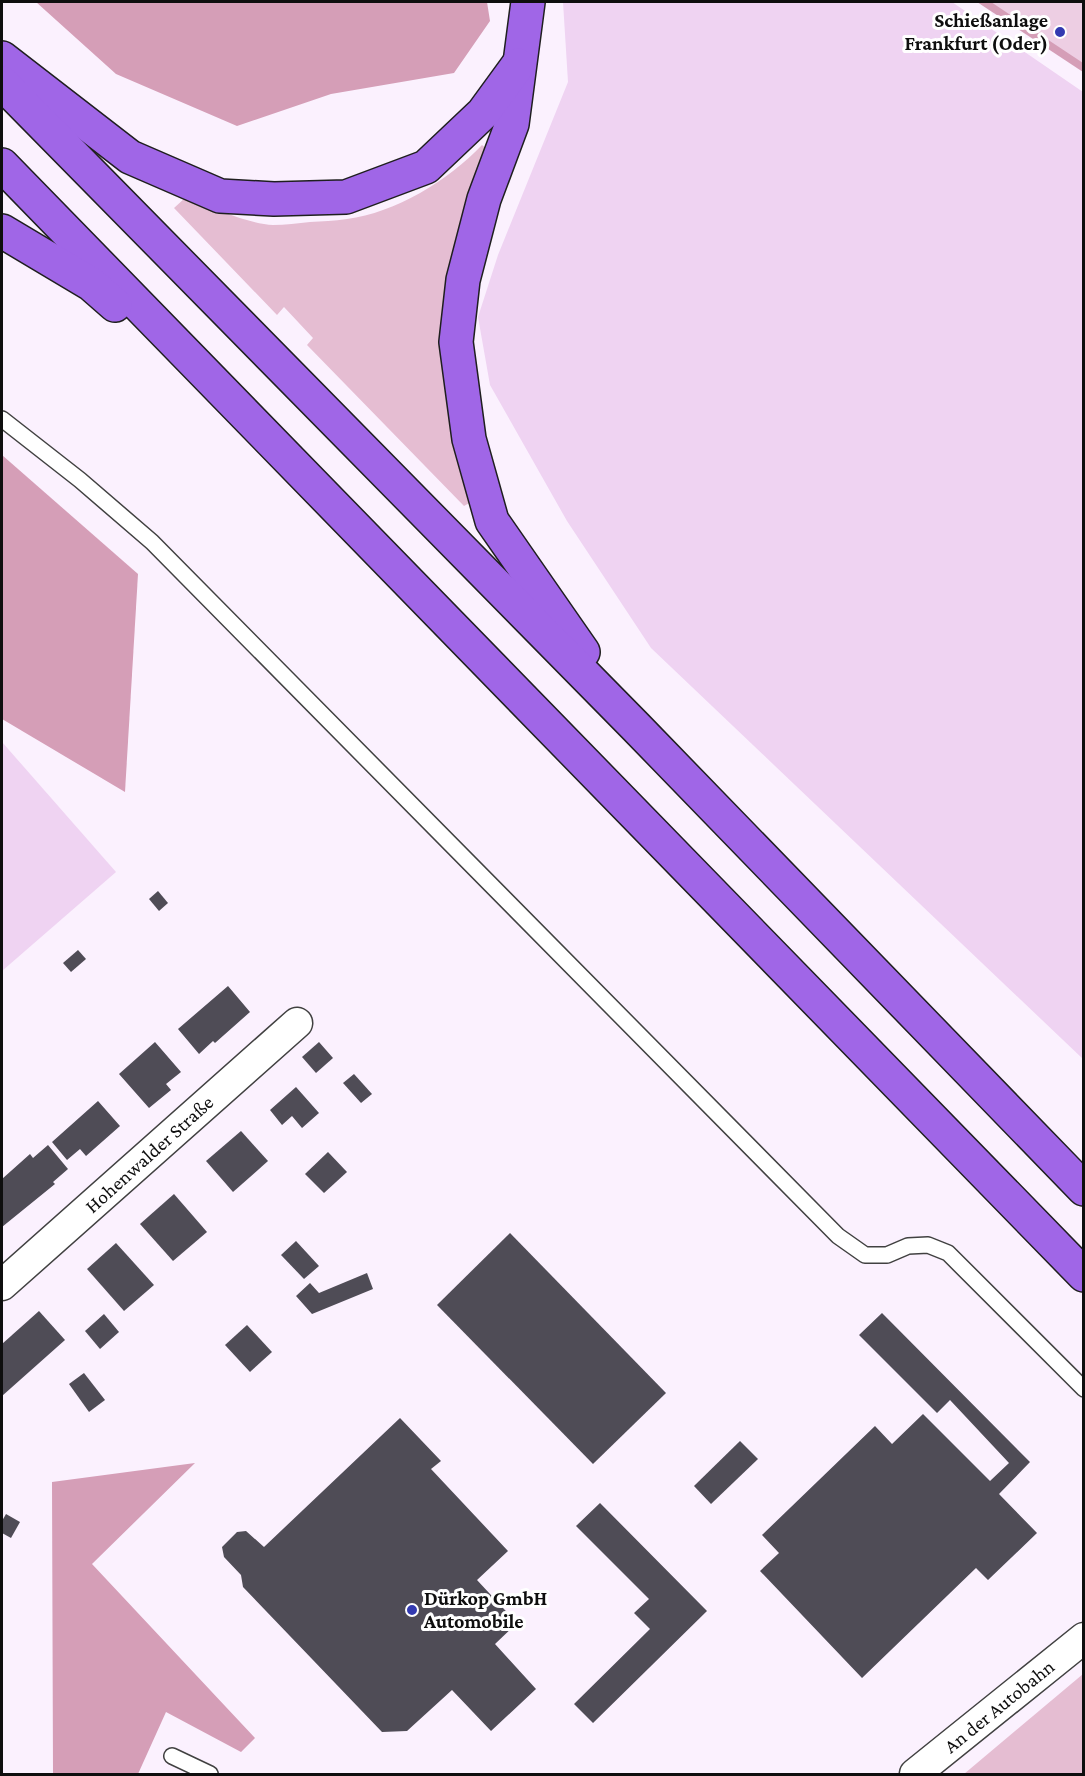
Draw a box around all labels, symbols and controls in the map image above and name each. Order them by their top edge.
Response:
place label: Schießanlage Frankfurt (Oder) [904,9,1048,55]
marker: Schießanlage Frankfurt (Oder) [1053,25,1067,39]
street label: Hohenwalder Straße [81,1091,218,1217]
place label: Dürkop GmbH Automobile [423,1587,548,1632]
marker: Dürkop GmbH Automobile [405,1603,419,1617]
street label: An der Autobahn [940,1655,1059,1757]

